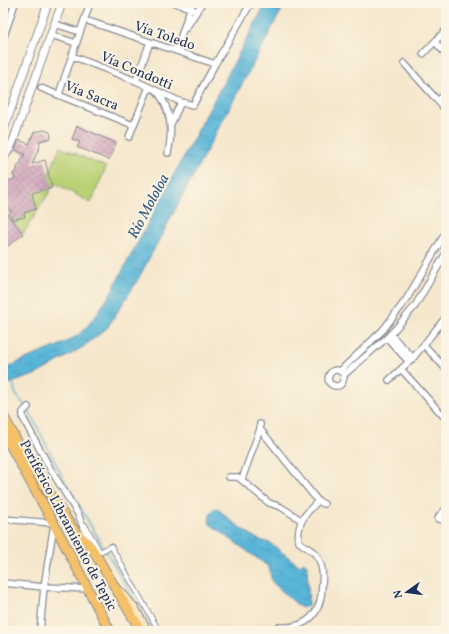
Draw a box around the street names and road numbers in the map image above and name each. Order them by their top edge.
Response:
street label: Vía Toledo [132,17,197,56]
street label: Vía Condotti [97,48,176,95]
street label: Vía Sacra [62,77,121,116]
street label: Periférico Libramiento de Tepic [14,437,121,614]

